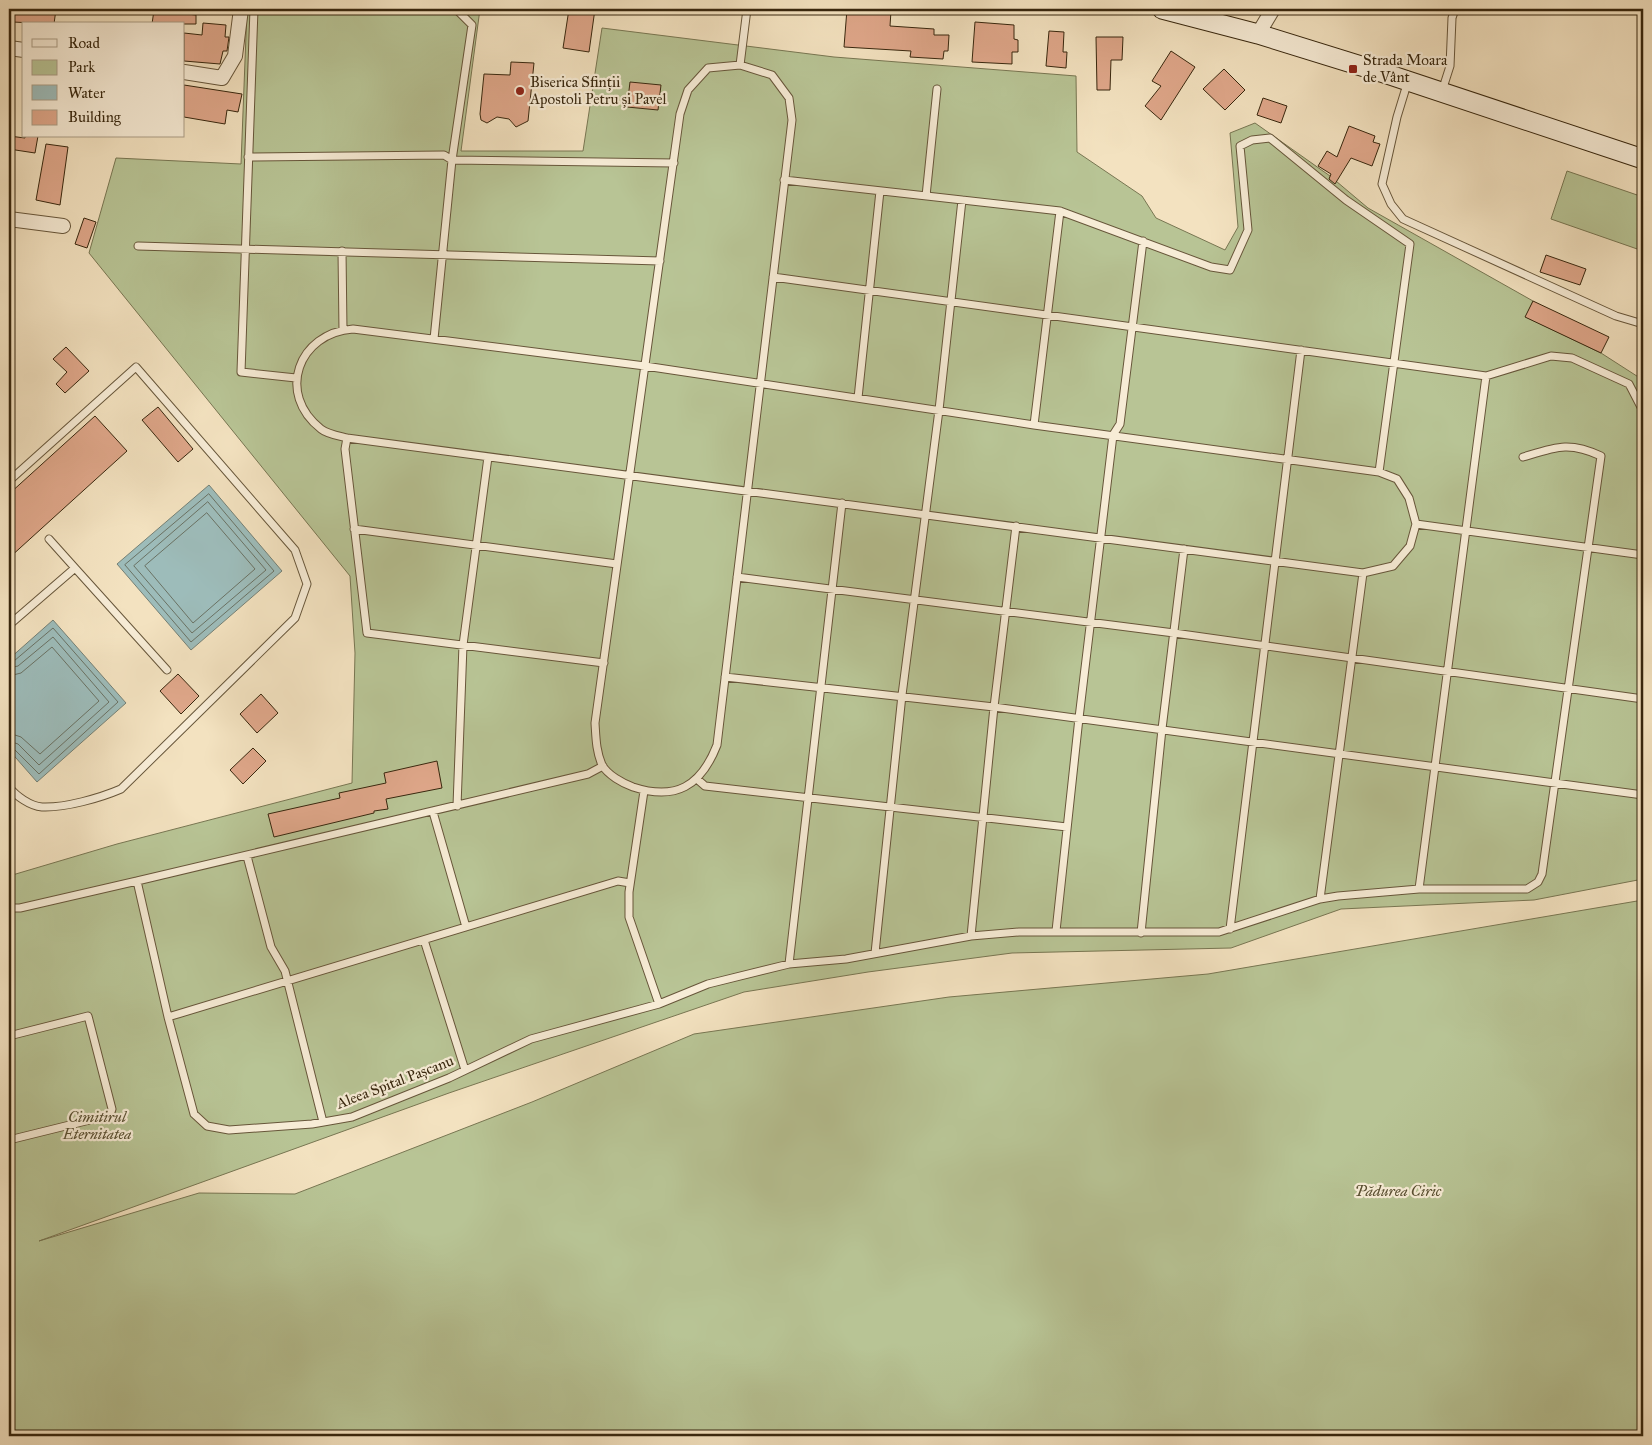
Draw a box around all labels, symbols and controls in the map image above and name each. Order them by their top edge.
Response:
legend [22,22,185,138]
text: Road [68,34,100,52]
place label: Strada Moara de Vânt [1363,51,1448,86]
text: Park [68,58,95,76]
marker: Strada Moara de Vânt [1347,63,1359,75]
place label: Biserica Sfinții Apostoli Petru și Pavel [529,73,667,108]
text: Water [68,84,105,102]
marker: Biserica Sfinții Apostoli Petru și Pavel [514,85,526,97]
text: Building [68,108,122,126]
street label: Aleea Spital Pașcanu [333,1051,456,1113]
park label: Cimitirul Eternitatea [62,1108,131,1143]
park label: Pădurea Ciric [1355,1182,1442,1200]

